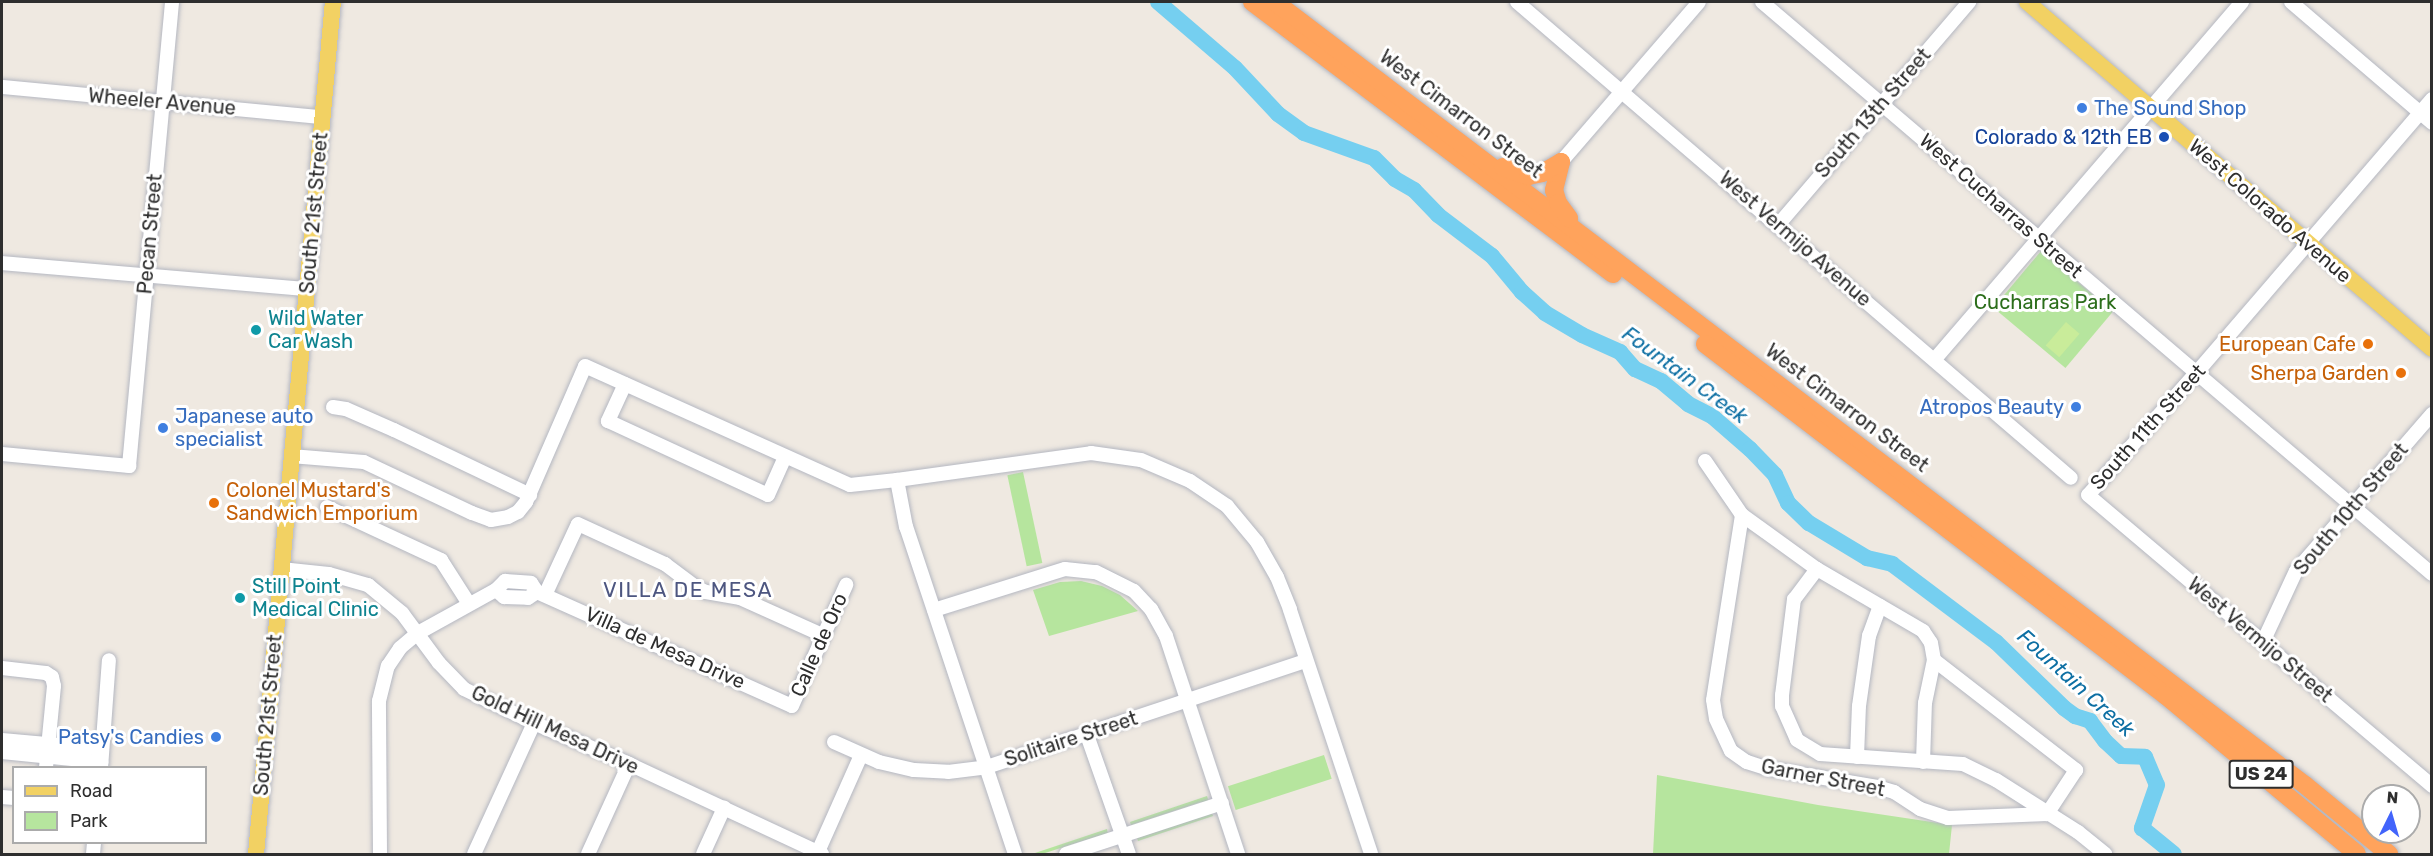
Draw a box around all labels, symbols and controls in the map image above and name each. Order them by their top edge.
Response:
street label: South 13th Street [1810,43,1936,183]
street label: West Cimarron Street [1375,45,1547,183]
street label: Wheeler Avenue [87,84,237,120]
place label: The Sound Shop [2094,96,2246,120]
marker: The Sound Shop [2075,101,2089,115]
place label: Colorado & 12th EB [1975,125,2152,149]
street label: West Cucharras Street [1915,129,2087,283]
marker: Colorado & 12th EB [2157,130,2171,144]
street label: South 21st Street [295,131,333,295]
street label: West Colorado Avenue [2184,134,2356,288]
street label: West Vermijo Avenue [1714,166,1876,312]
street label: Pecan Street [133,173,167,295]
park label: Cucharras Park [1974,290,2116,314]
place label: Wild Water Car Wash [268,306,364,353]
water label: Fountain Creek [1617,321,1753,429]
marker: Wild Water Car Wash [249,323,263,337]
place label: European Cafe [2219,332,2356,356]
marker: European Cafe [2361,337,2375,351]
street label: West Cimarron Street [1761,339,1933,477]
street label: South 11th Street [2085,359,2211,495]
place label: Sherpa Garden [2250,361,2389,385]
marker: Sherpa Garden [2394,366,2408,380]
place label: Atropos Beauty [1919,395,2064,419]
marker: Atropos Beauty [2069,400,2083,414]
place label: Japanese auto specialist [175,404,314,451]
marker: Japanese auto specialist [156,421,170,435]
street label: South 10th Street [2289,438,2413,580]
place label: Colonel Mustard's Sandwich Emporium [226,479,418,526]
marker: Colonel Mustard's Sandwich Emporium [207,496,221,510]
street label: West Vermijo Street [2182,572,2338,708]
place label: Still Point Medical Clinic [252,574,379,621]
district label: VILLA DE MESA [603,577,773,603]
street label: Calle de Oro [786,590,852,700]
marker: Still Point Medical Clinic [233,591,247,605]
street label: Villa de Mesa Drive [581,602,749,694]
water label: Fountain Creek [2012,624,2140,742]
street label: South 21st Street [249,633,287,797]
street label: Gold Hill Mesa Drive [468,681,642,779]
street label: Solitaire Street [1001,706,1141,772]
place label: Patsy's Candies [58,725,204,749]
marker: Patsy's Candies [209,730,223,744]
street label: Garner Street [1759,754,1887,802]
road number: US 24 [2228,759,2294,789]
legend [12,766,207,844]
text: Road [70,780,113,802]
north arrow [2361,784,2421,844]
text: N [2386,788,2399,808]
text: Park [70,810,107,832]

